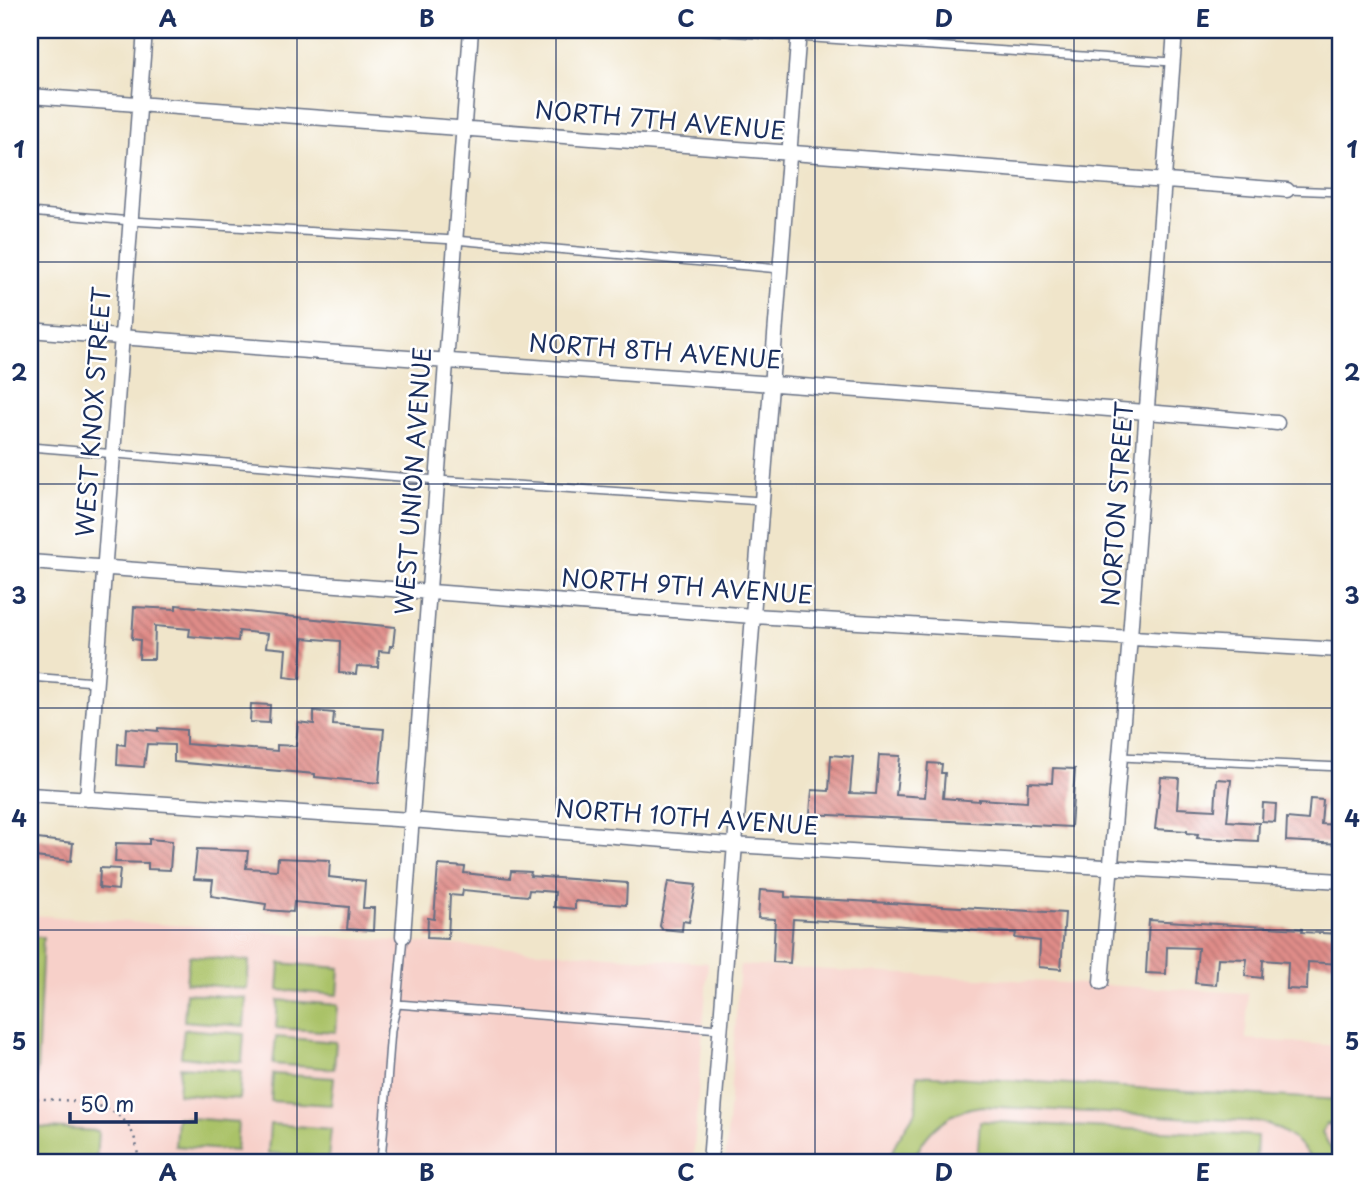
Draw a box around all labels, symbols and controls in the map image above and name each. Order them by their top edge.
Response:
text: A [159,0,177,35]
text: B [419,0,435,35]
text: C [677,0,695,35]
text: D [935,0,953,35]
text: E [1196,0,1210,35]
street label: NORTH 7TH AVENUE [533,90,787,148]
text: 1 [14,131,25,166]
text: 1 [1347,131,1358,166]
street label: WEST KNOX STREET [65,285,119,538]
street label: NORTH 8TH AVENUE [528,323,783,377]
street label: WEST UNION AVENUE [385,346,439,616]
text: 2 [11,354,27,389]
text: 2 [1344,354,1360,389]
street label: NORTON STREET [1091,400,1141,607]
street label: NORTH 9TH AVENUE [560,558,814,612]
text: 3 [11,577,27,612]
text: 3 [1344,577,1360,612]
street label: NORTH 10TH AVENUE [554,789,820,843]
text: 4 [11,800,27,835]
text: 4 [1344,800,1360,835]
text: 5 [12,1023,26,1058]
text: 5 [1345,1023,1359,1058]
scale bar [70,1080,196,1124]
text: 50 m [80,1087,134,1119]
text: A [159,1154,177,1189]
text: B [419,1154,435,1189]
text: C [677,1154,695,1189]
text: D [935,1154,953,1189]
text: E [1196,1154,1210,1189]

